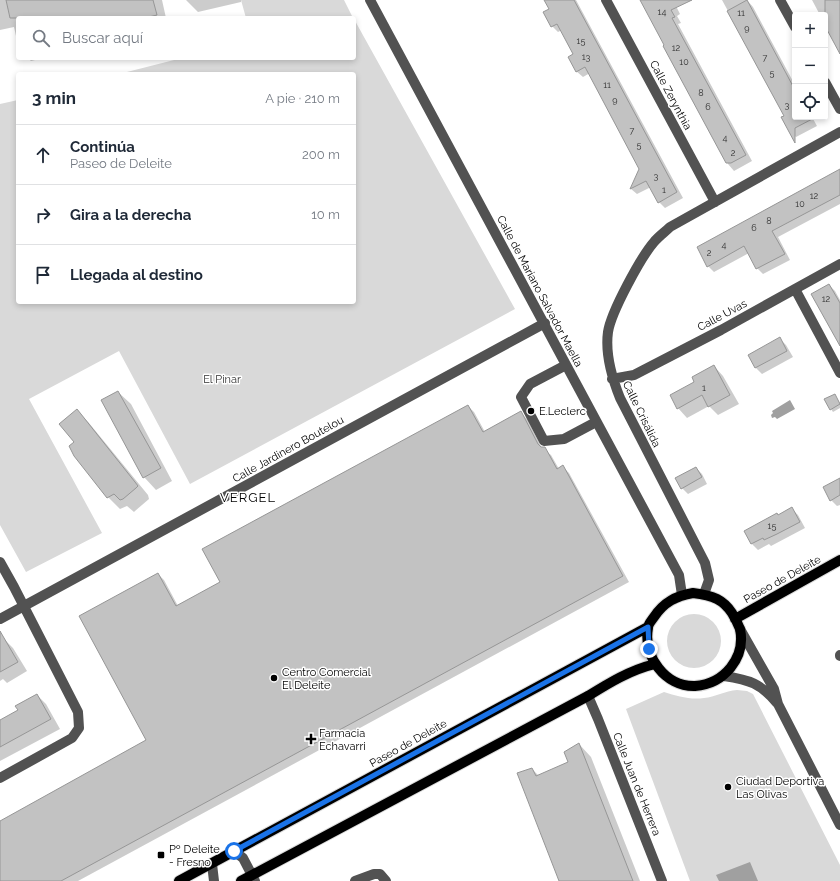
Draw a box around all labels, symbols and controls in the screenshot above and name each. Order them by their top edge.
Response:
house number: 14 [658,7,666,17]
house number: 11 [737,8,745,18]
map controls [792,12,828,120]
button: + [792,12,828,48]
search box [16,16,356,60]
house number: 9 [744,23,750,33]
icon: search [30,27,52,49]
text: Buscar aquí [62,29,143,47]
house number: 15 [577,36,585,46]
house number: 12 [672,43,681,53]
button: − [792,48,828,84]
house number: 13 [582,52,591,62]
house number: 7 [763,53,768,63]
house number: 10 [679,57,689,67]
street label: Calle Zerynthia [647,58,694,132]
house number: 5 [770,68,775,78]
house number: 11 [603,80,611,90]
button: locate [792,84,828,120]
text: 3 min [32,88,76,108]
house number: 8 [698,88,704,98]
text: A pie · 210 m [265,91,340,106]
house number: 9 [612,95,618,105]
house number: 3 [785,100,790,110]
house number: 6 [705,102,711,112]
house number: 7 [630,126,635,136]
house number: 4 [723,133,728,143]
text: Continúa [70,138,135,156]
house number: 5 [637,140,642,150]
icon: ahead [32,144,54,166]
text: 200 m [302,147,340,162]
house number: 2 [731,148,736,158]
text: Paseo de Deleite [70,156,172,171]
house number: 3 [654,171,659,181]
house number: 1 [662,185,666,195]
house number: 12 [810,191,819,201]
house number: 10 [795,199,805,209]
icon: right [32,204,54,226]
text: Gira a la derecha [70,206,191,224]
text: 10 m [311,207,340,222]
street label: Calle de Mariano Salvador Maella [494,213,585,369]
house number: 8 [766,216,772,226]
house number: 6 [751,223,757,233]
house number: 4 [722,240,727,250]
house number: 2 [707,248,712,258]
icon: arrive [32,264,54,286]
text: Llegada al destino [70,266,203,284]
house number: 12 [822,294,831,304]
street label: Calle Uvas [695,297,749,334]
park label: El Pinar [203,373,241,386]
street label: Calle Crisálida [620,379,663,449]
house number: 1 [702,383,706,393]
place label: E.Leclerc [539,405,586,418]
marker: E.Leclerc [526,406,536,416]
street label: Calle Jardinero Boutelou [230,413,346,485]
district label: VERGEL [220,490,276,505]
house number: 15 [768,521,776,531]
street label: Paseo de Deleite [741,553,824,606]
route end [640,640,658,658]
place label: Centro Comercial El Deleite [282,666,371,692]
marker: Centro Comercial El Deleite [269,673,279,683]
street label: Paseo de Deleite [367,717,450,770]
place label: Farmacia Echavarri [319,727,366,753]
street label: Calle Juan de Herrera [610,731,663,838]
marker: Farmacia Echavarri [306,734,316,744]
place label: Ciudad Deportiva Las Olivas [736,775,824,801]
marker: Ciudad Deportiva Las Olivas [723,782,733,792]
route start [225,842,243,860]
place label: Pº Deleite - Fresno [169,843,220,869]
marker: Pº Deleite - Fresno [156,850,166,860]

